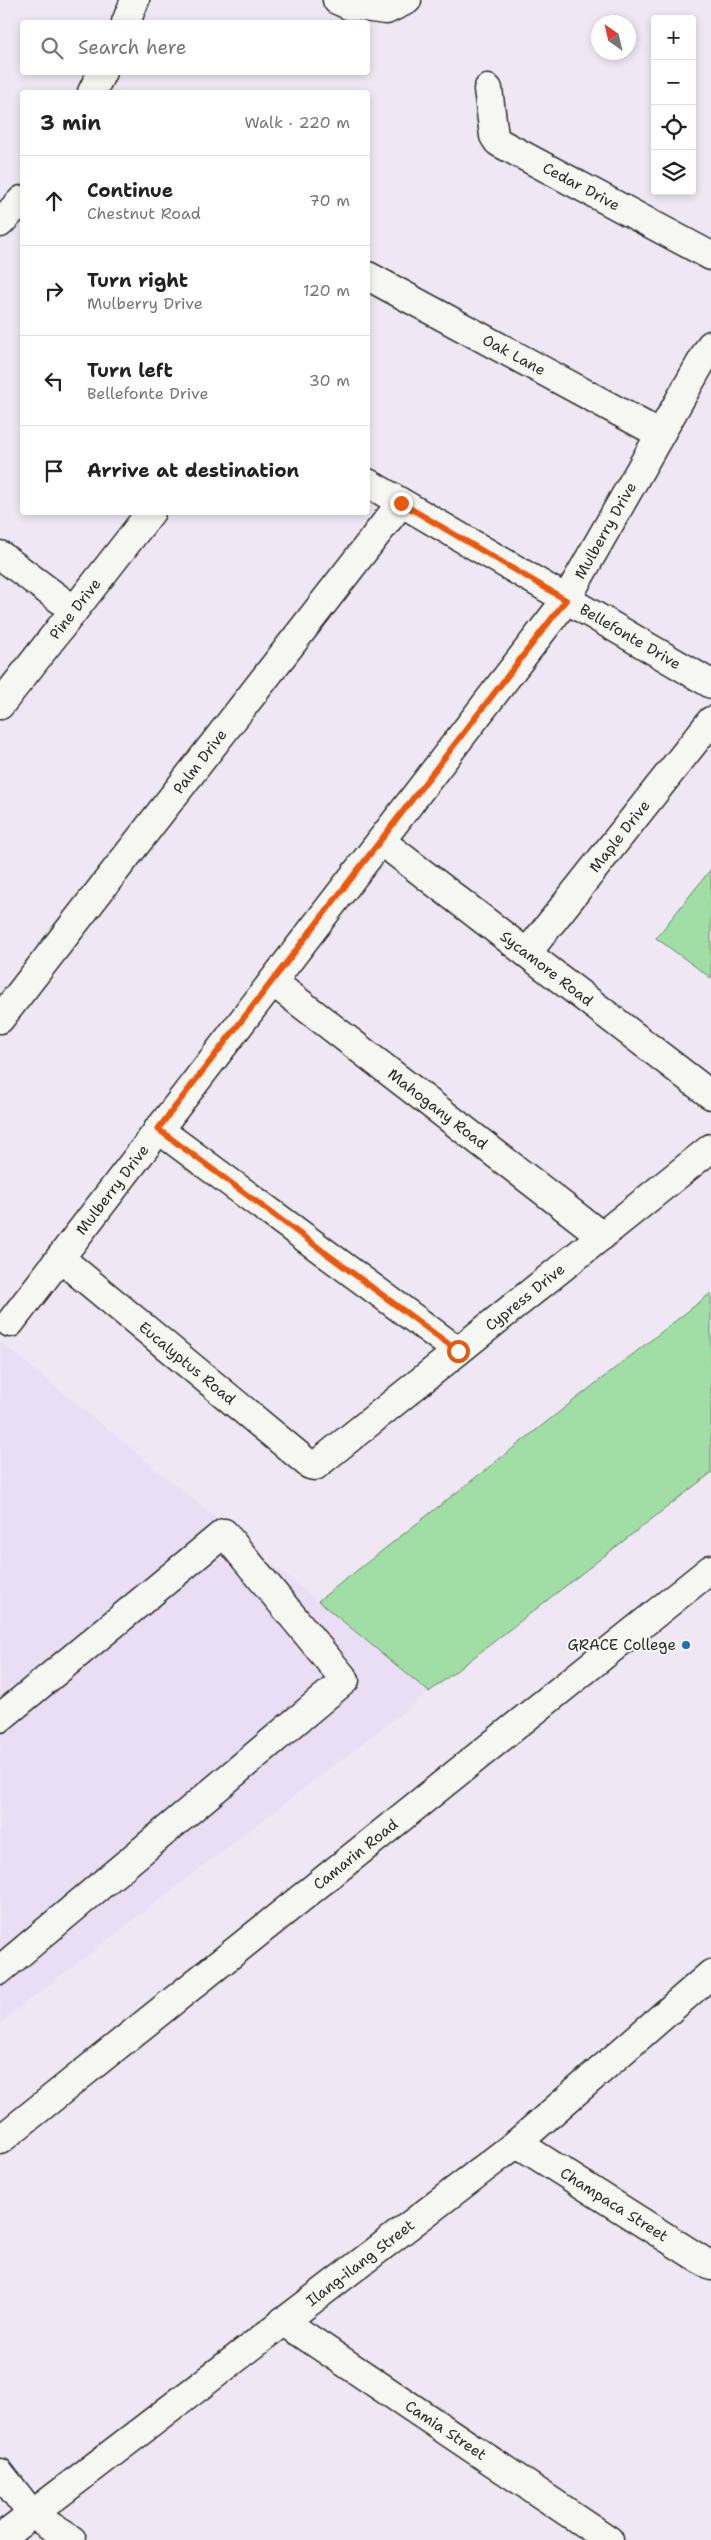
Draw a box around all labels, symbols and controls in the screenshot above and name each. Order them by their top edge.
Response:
north arrow [591,15,636,60]
map controls [651,15,696,195]
button: + [651,15,696,60]
search box [20,20,370,75]
icon: search [38,34,66,62]
text: Search here [78,35,187,60]
button: − [651,60,696,105]
button: locate [651,105,696,150]
text: 3 min [40,109,101,137]
text: Walk · 220 m [244,112,350,133]
button: layers [651,150,696,195]
street label: Cedar Drive [539,158,623,215]
text: Continue [87,178,173,203]
icon: ahead [40,187,68,215]
text: 70 m [309,190,350,211]
text: Chestnut Road [87,203,201,224]
text: Turn right [87,268,188,293]
icon: right [40,277,68,305]
text: 120 m [303,280,350,301]
text: Mulberry Drive [87,293,203,314]
street label: Oak Lane [479,330,549,380]
text: Turn left [87,358,173,383]
icon: left [40,367,68,395]
text: 30 m [309,370,350,391]
text: Bellefonte Drive [87,383,209,404]
icon: arrive [40,457,68,485]
text: Arrive at destination [87,458,299,483]
street label: Mulberry Drive [570,478,641,583]
route end [390,492,413,515]
street label: Pine Drive [45,574,105,644]
street label: Bellefonte Drive [576,599,685,674]
street label: Palm Drive [169,725,231,798]
street label: Maple Drive [585,796,654,877]
street label: Sycamore Road [496,926,598,1011]
street label: Mahogany Road [384,1064,492,1154]
street label: Mulberry Drive [71,1141,153,1239]
street label: Cypress Drive [481,1259,569,1335]
street label: Eucalyptus Road [134,1317,240,1410]
route start [447,1340,470,1363]
place label: GRACE College [568,1635,676,1655]
marker: GRACE College [680,1639,692,1651]
street label: Camarin Road [309,1814,402,1895]
street label: Champaca Street [556,2163,672,2246]
street label: Ilang-ilang Street [302,2215,419,2311]
street label: Camia Street [401,2396,490,2465]

